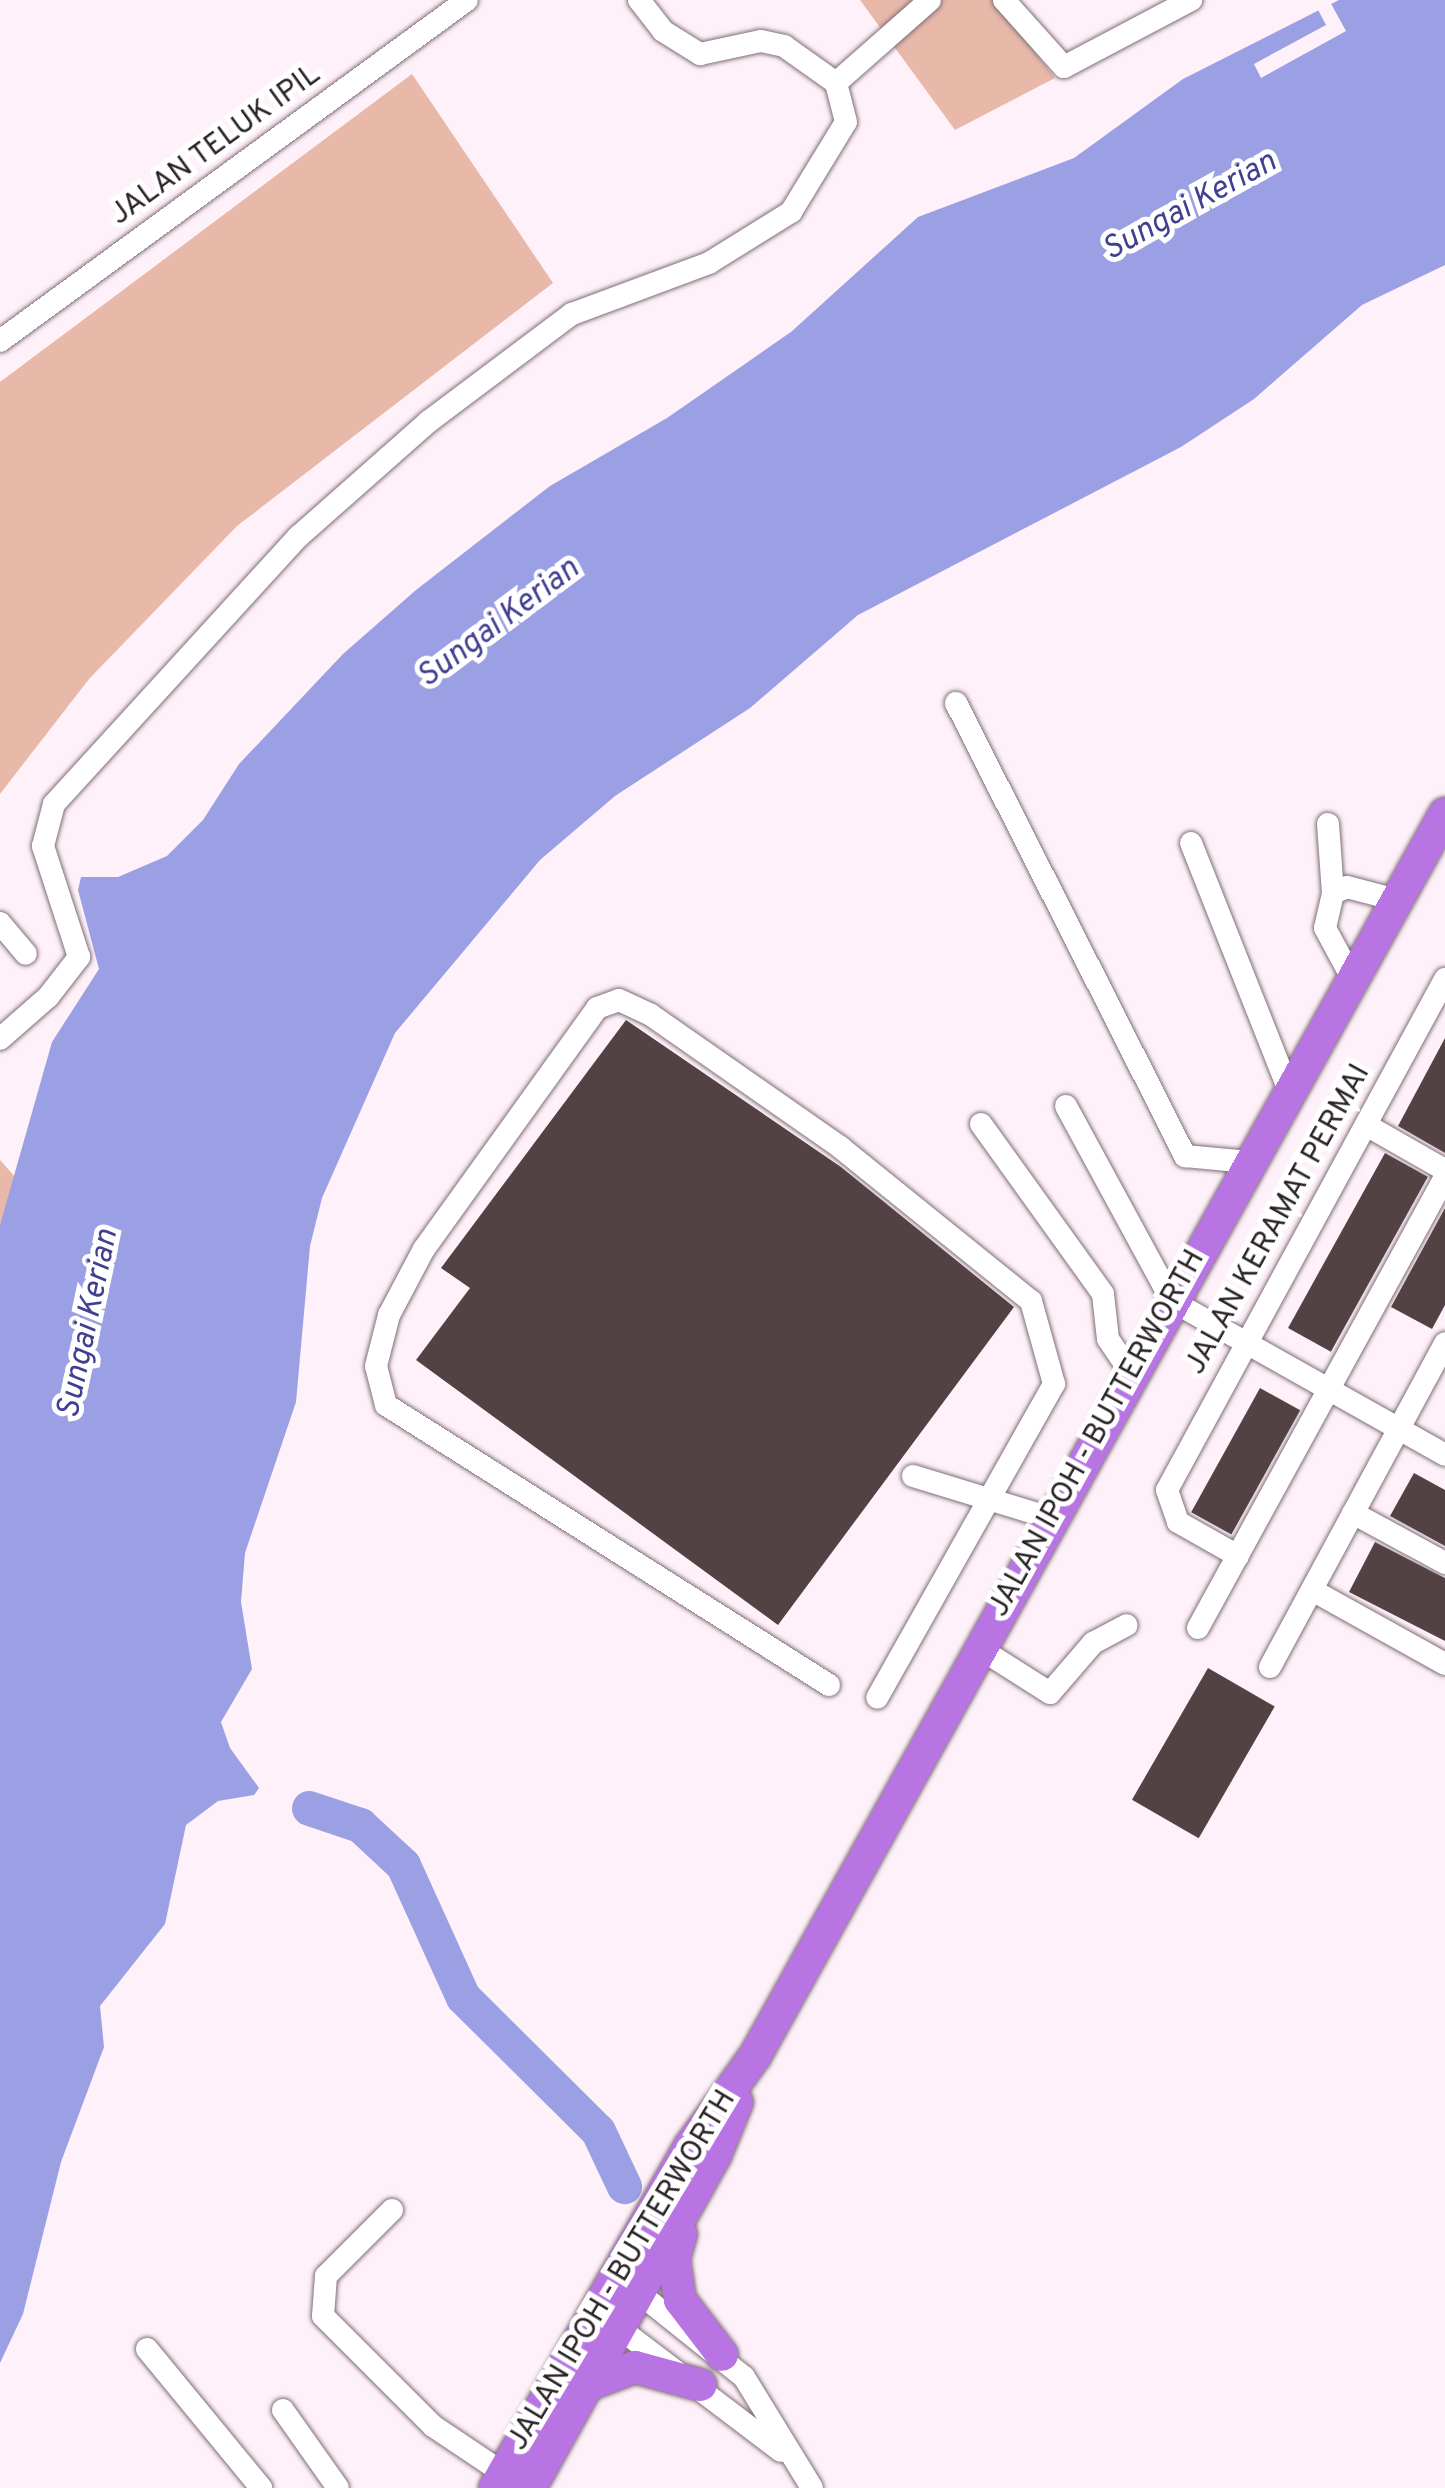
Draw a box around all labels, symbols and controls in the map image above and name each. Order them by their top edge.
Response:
street label: JALAN TELUK IPIL [104,57,328,235]
water label: Sungai Kerian [1096,144,1284,270]
water label: Sungai Kerian [411,551,587,697]
street label: JALAN KERAMAT PERMAI [1178,1058,1380,1382]
water label: Sungai Kerian [50,1226,128,1422]
street label: JALAN IPOH - BUTTERWORTH [982,1244,1214,1624]
street label: JALAN IPOH - BUTTERWORTH [501,2084,745,2458]

